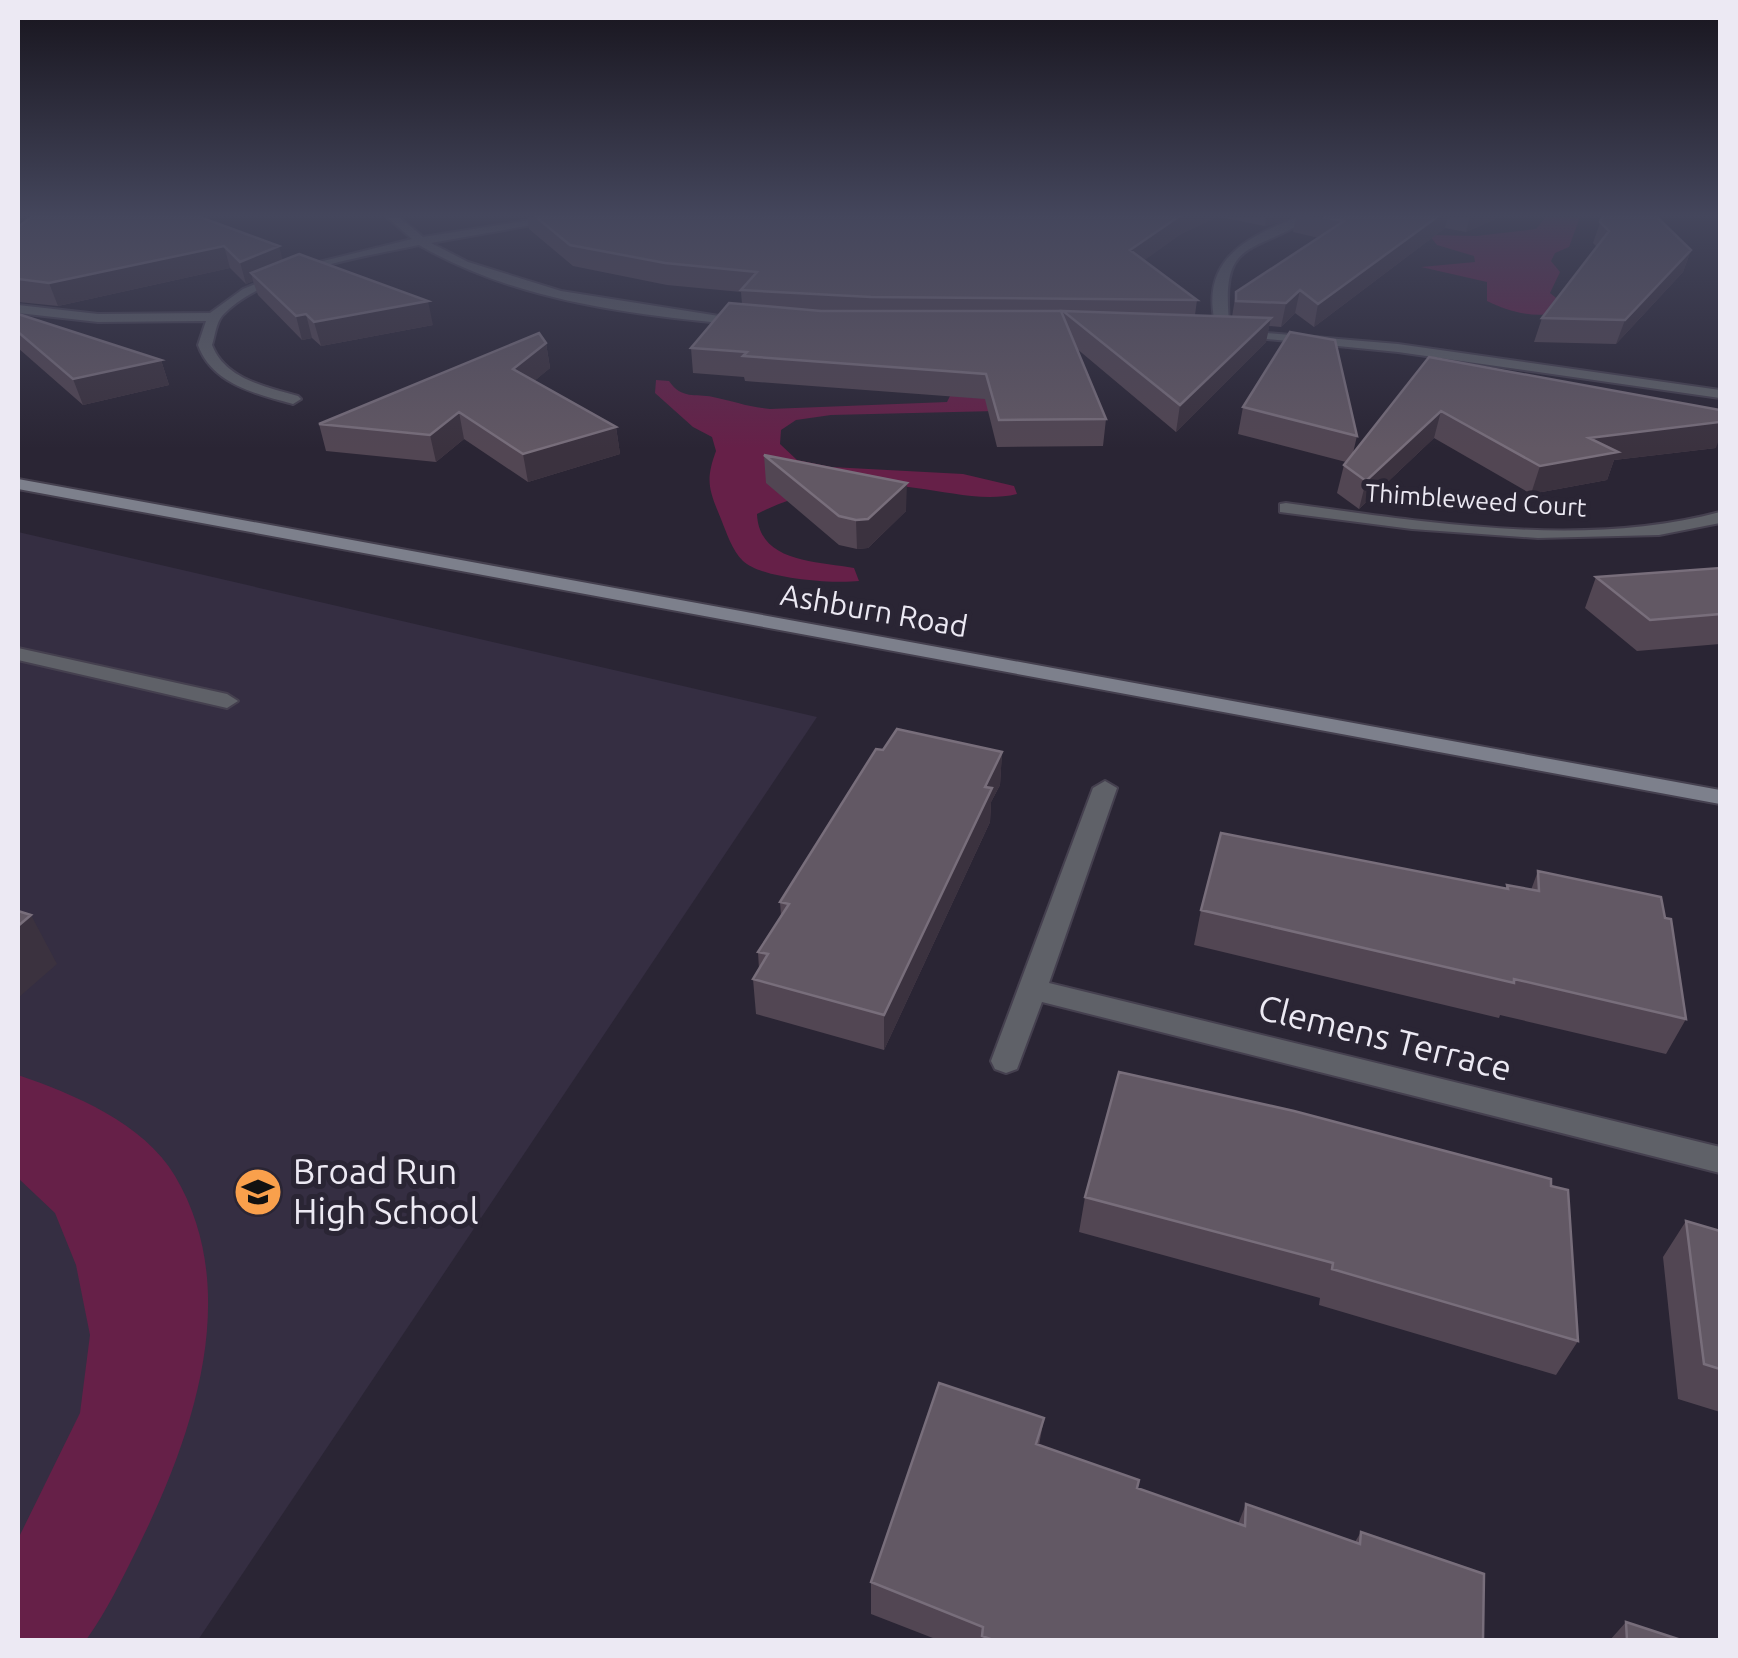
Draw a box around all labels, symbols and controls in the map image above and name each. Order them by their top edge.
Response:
street label: Thimbleweed Court [1364,478,1588,522]
street label: Ashburn Road [778,577,970,643]
street label: Clemens Terrace [1254,986,1516,1088]
place label: Broad Run High School [293,1151,479,1231]
school or university icon: Broad Run High School [232,1166,284,1218]

